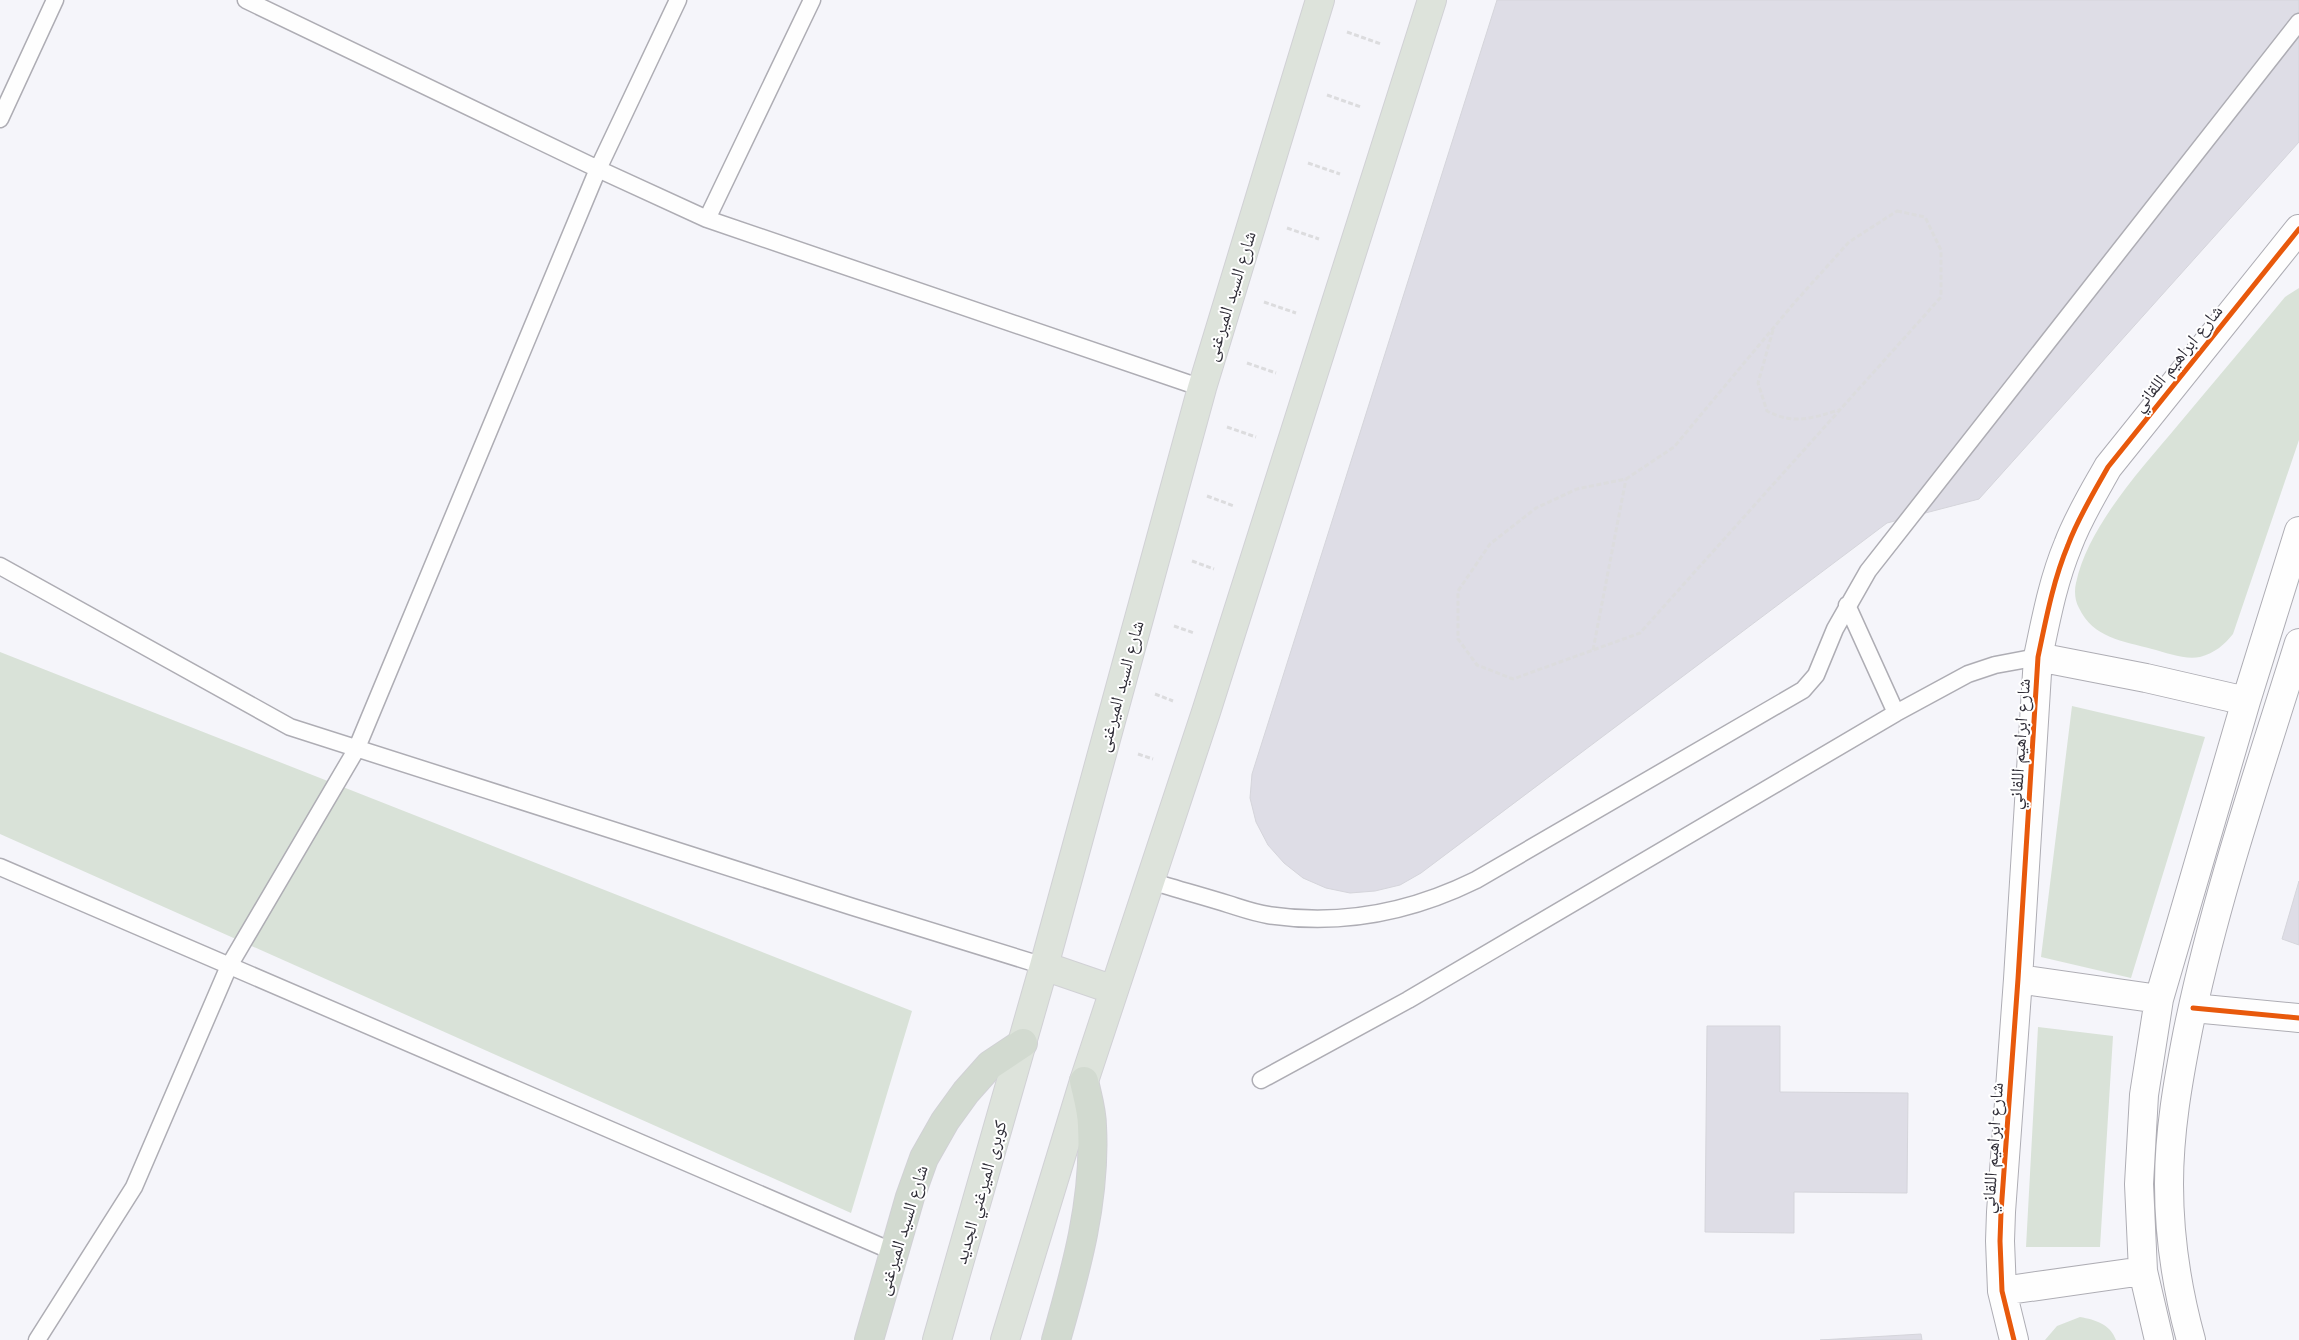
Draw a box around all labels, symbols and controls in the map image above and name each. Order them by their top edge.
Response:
street label: شارع السيد الميرغنى [1199,228,1261,364]
street label: شارع ابراهيم اللقاني [2127,300,2230,419]
street label: شارع السيد الميرغنى [1091,618,1149,754]
street label: شارع ابراهيم اللقاني [2003,678,2039,811]
street label: شارع ابراهيم اللقاني [1976,1082,2012,1215]
street label: كوبرى الميرغني الجديد [948,1117,1015,1267]
street label: شارع السيد الميرغنى [871,1162,933,1298]

